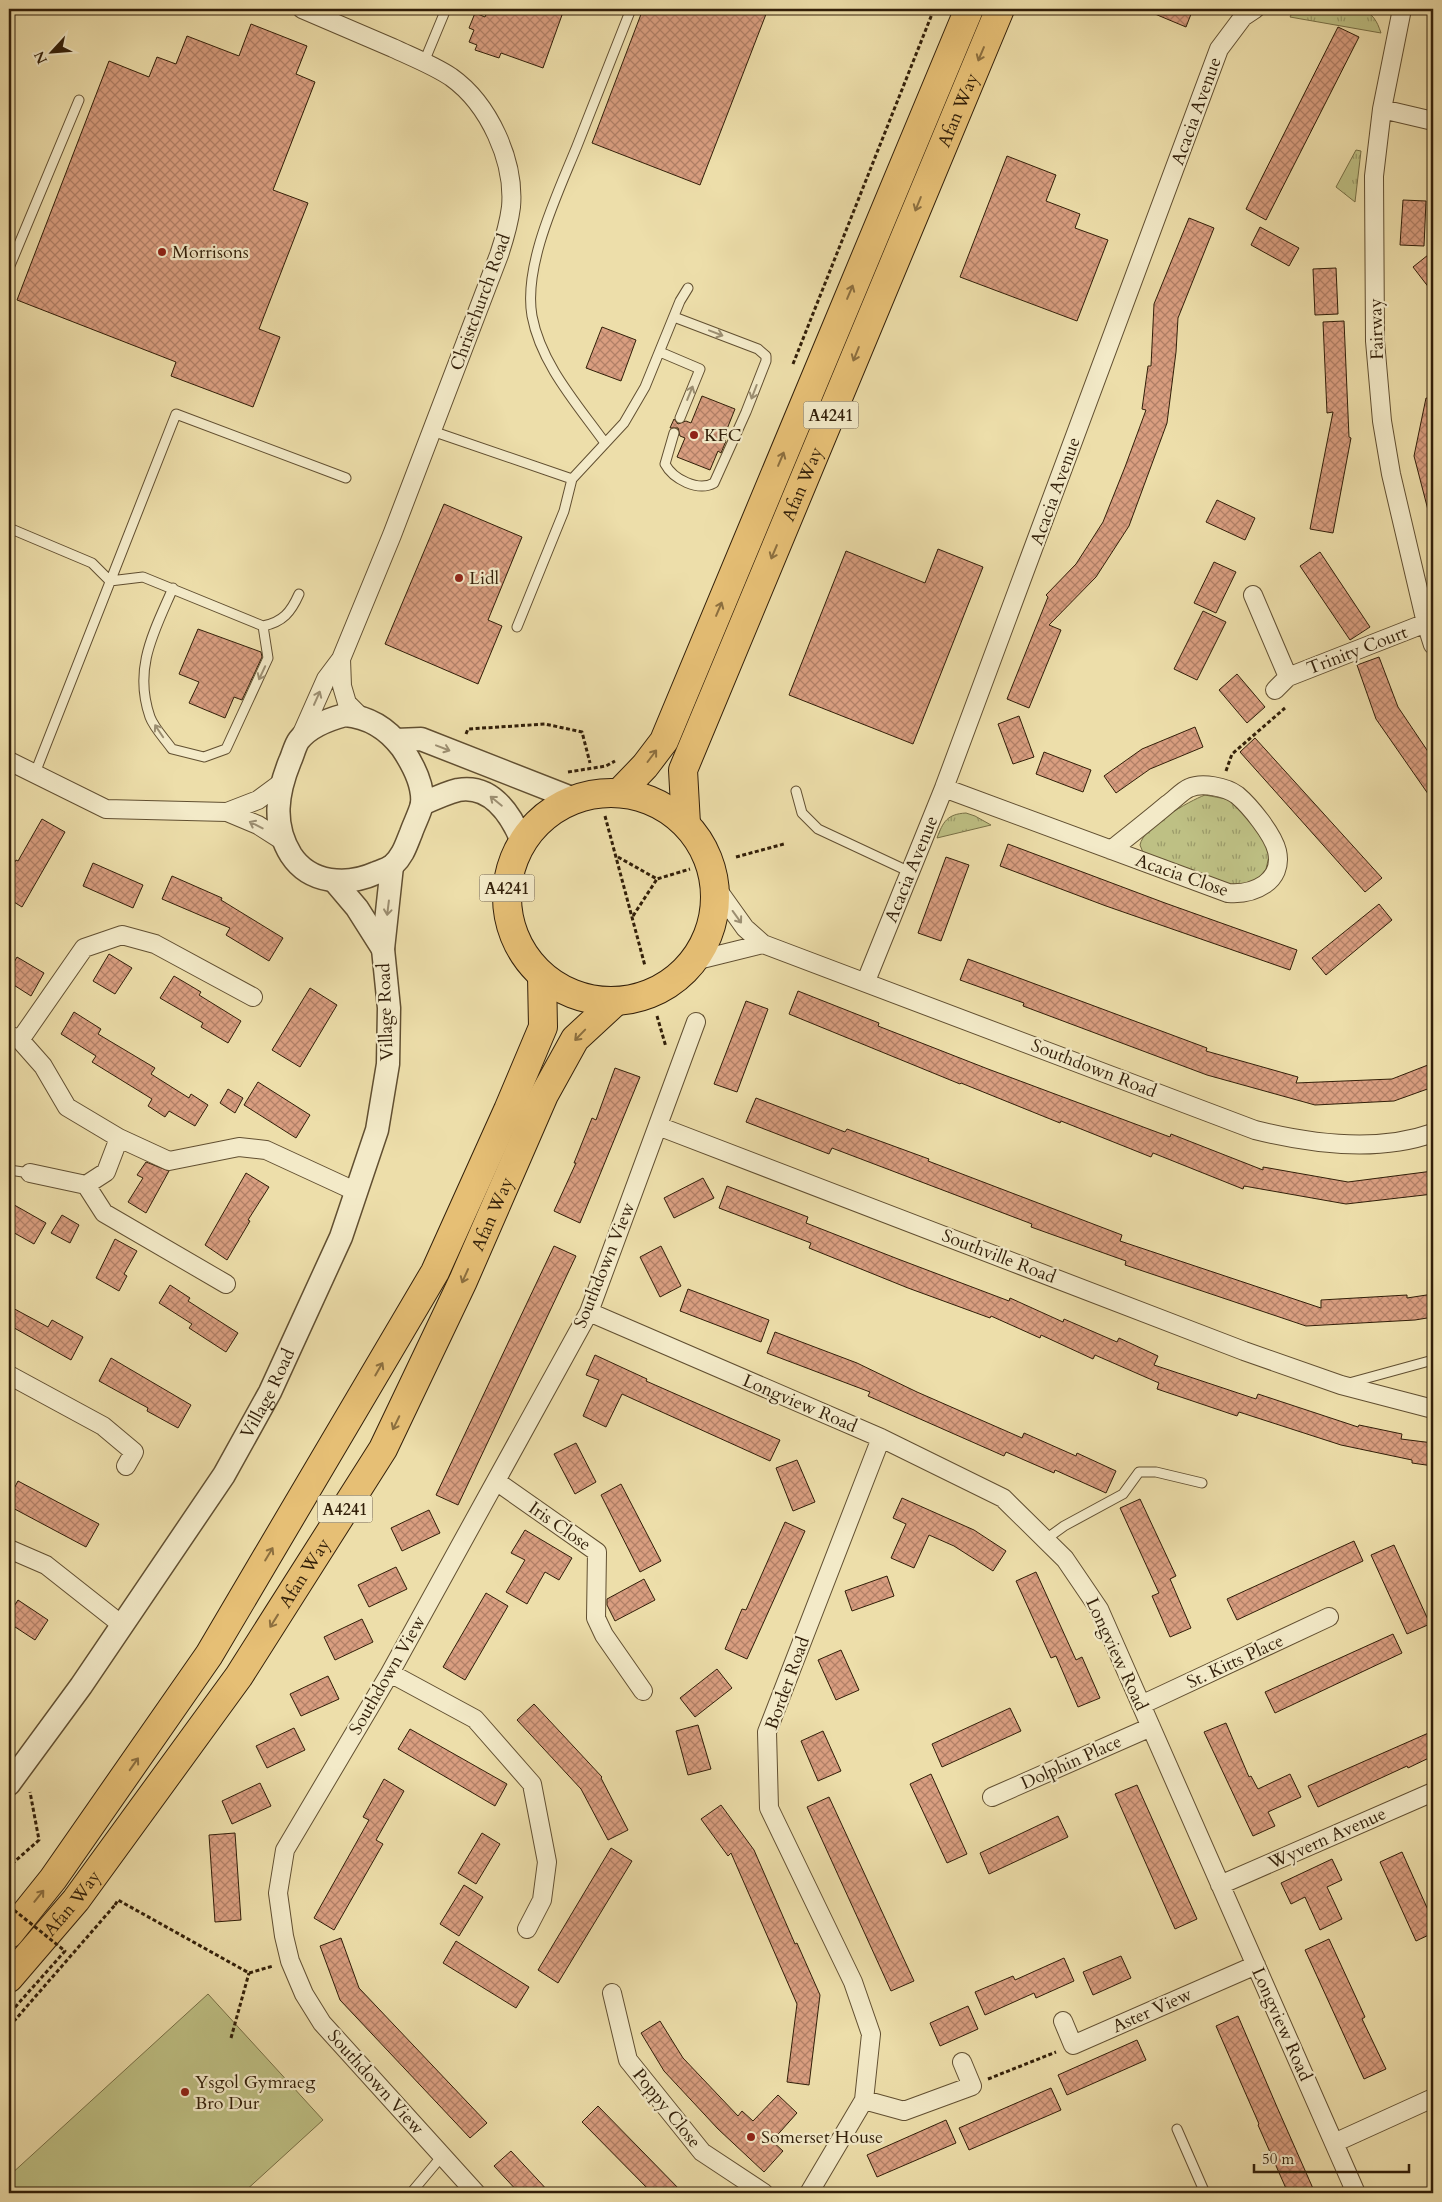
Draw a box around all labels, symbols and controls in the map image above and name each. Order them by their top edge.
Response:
north arrow [28,28,78,78]
one-way arrow [975,46,985,61]
text: N [30,48,52,67]
street label: Acacia Avenue [1165,54,1228,169]
street label: Afan Way [932,69,985,151]
one-way arrow [913,195,922,211]
street label: Christchurch Road [444,230,517,374]
place label: Morrisons [172,240,249,265]
marker: Morrisons [156,246,168,258]
one-way arrow [846,285,856,300]
street label: Fairway [1363,297,1390,360]
one-way arrow [708,329,723,338]
one-way arrow [851,346,861,361]
one-way arrow [749,384,759,399]
one-way arrow [687,386,696,401]
road number: A4241 [804,402,858,428]
place label: KFC [704,423,742,448]
marker: KFC [688,429,700,441]
street label: Acacia Avenue [1024,434,1087,549]
street label: Afan Way [776,443,829,525]
one-way arrow [777,451,786,467]
one-way arrow [768,544,778,559]
place label: Lidl [469,566,500,591]
marker: Lidl [453,572,465,584]
one-way arrow [714,602,724,617]
street label: Trinity Court [1303,620,1411,681]
one-way arrow [256,665,266,680]
one-way arrow [313,691,323,706]
one-way arrow [154,724,165,738]
one-way arrow [435,743,450,753]
one-way arrow [647,750,658,763]
one-way arrow [490,796,503,807]
street label: Acacia Avenue [879,812,944,926]
one-way arrow [249,820,264,830]
street label: Acacia Close [1132,848,1232,903]
road number: A4241 [480,874,534,901]
one-way arrow [383,900,393,916]
one-way arrow [732,910,742,924]
street label: Village Road [371,962,400,1061]
one-way arrow [574,1029,586,1042]
street label: Southdown Road [1027,1033,1161,1104]
street label: Afan Way [466,1173,520,1255]
street label: Southdown View [568,1198,641,1332]
street label: Southville Road [938,1223,1060,1290]
one-way arrow [460,1268,470,1283]
street label: Village Road [235,1344,301,1443]
one-way arrow [374,1362,384,1376]
street label: Longview Road [739,1368,861,1439]
one-way arrow [390,1415,400,1430]
road number: A4241 [318,1496,372,1522]
street label: Iris Close [524,1496,596,1557]
street label: Afan Way [273,1533,337,1613]
one-way arrow [265,1547,275,1562]
street label: Longview Road [1079,1594,1154,1715]
street label: Southdown View [343,1611,432,1739]
one-way arrow [269,1614,280,1628]
street label: St. Kitts Place [1183,1628,1288,1695]
street label: Border Road [759,1633,816,1733]
street label: Dolphin Place [1017,1729,1126,1796]
one-way arrow [129,1757,139,1771]
street label: Wyvern Avenue [1263,1801,1390,1876]
street label: Afan Way [38,1865,107,1942]
one-way arrow [34,1890,45,1903]
street label: Longview Road [1245,1963,1318,2085]
street label: Aster View [1108,1982,1197,2039]
street label: Southdown View [322,2024,430,2141]
street label: Poppy Close [627,2063,707,2154]
place label: Ysgol Gymraeg Bro Dur [195,2070,316,2116]
marker: Ysgol Gymraeg Bro Dur [179,2086,191,2098]
place label: Somerset House [761,2125,883,2150]
marker: Somerset House [745,2131,757,2143]
scale bar [1254,2142,1410,2174]
text: 50 m [1262,2149,1294,2169]

